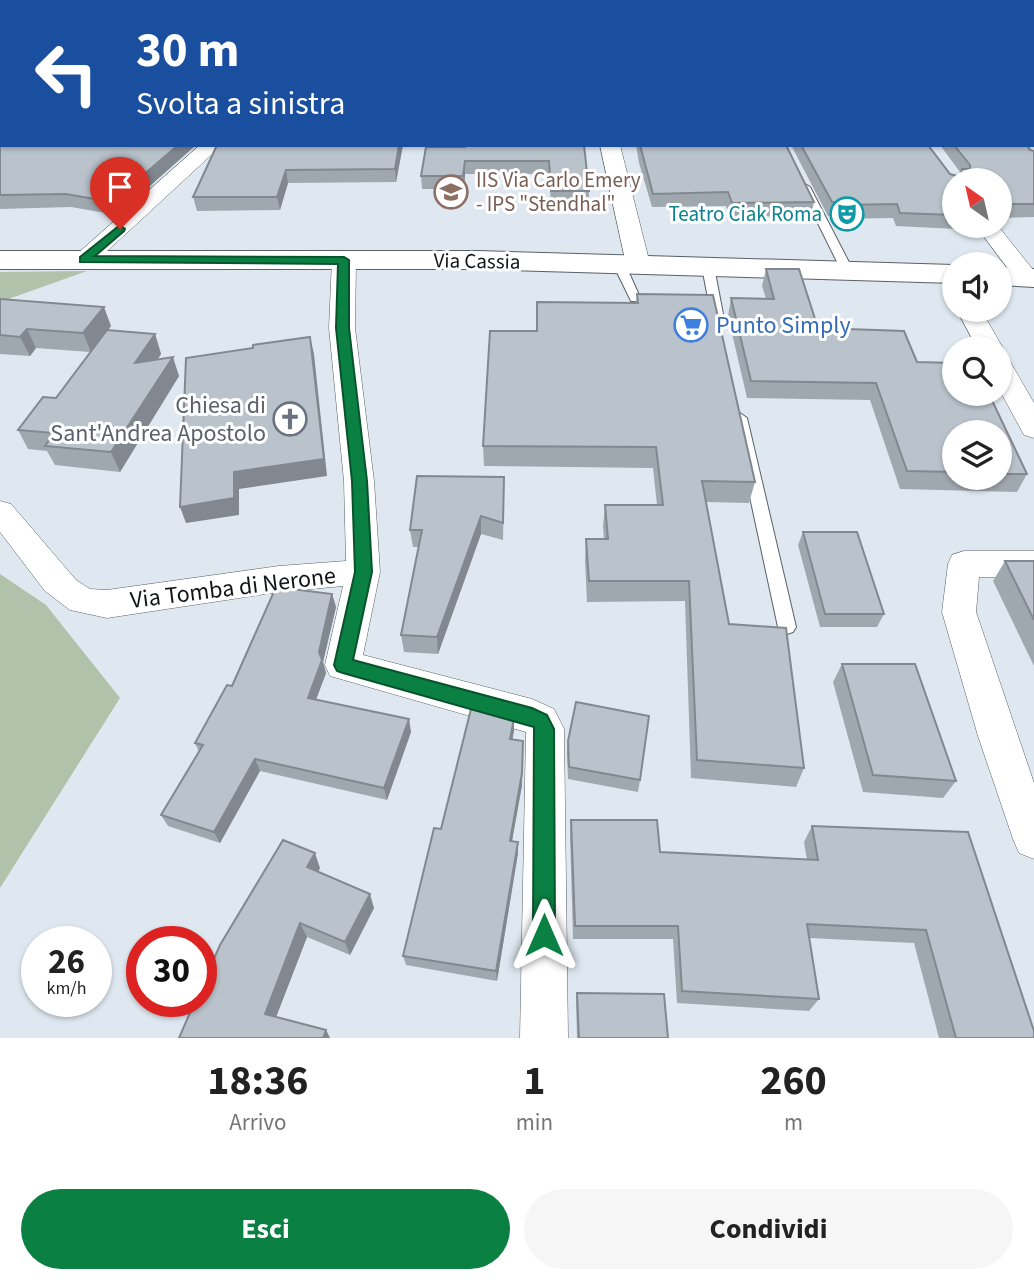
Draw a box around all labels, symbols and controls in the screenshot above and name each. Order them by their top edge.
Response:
text: 30 m [136,16,240,86]
icon: left [21,28,112,119]
text: Svolta a sinistra [136,81,345,127]
pin [90,157,150,229]
place label: IIS Via Carlo Emery - IPS "Stendhal" [476,165,641,219]
icon: arrive [101,168,139,206]
north arrow [942,168,1012,238]
map controls [942,168,1012,490]
school or university icon: IIS Via Carlo Emery - IPS "Stendhal" [432,173,470,211]
theatre icon: Teatro Ciak Roma [828,195,866,233]
place label: Teatro Ciak Roma [669,199,822,229]
street label: Via Cassia [433,245,521,277]
button: sound [942,252,1012,322]
supermarket icon: Punto Simply [672,306,710,344]
place label: Punto Simply [716,308,851,343]
button: search [942,336,1012,406]
place label: Chiesa di Sant'Andrea Apostolo [50,388,266,451]
church icon: Chiesa di Sant'Andrea Apostolo [271,400,309,438]
button: layers [942,420,1012,490]
street label: Via Tomba di Nerone [128,558,338,618]
position arrow [507,898,581,972]
speed limit sign: 30 [126,926,217,1017]
text: 26 [48,937,85,987]
text: km/h [47,976,86,1001]
text: 18:36 [207,1051,309,1111]
text: 1 [523,1051,545,1111]
text: 260 [760,1051,827,1111]
text: Arrivo [229,1106,286,1139]
text: min [516,1106,553,1139]
text: m [784,1106,803,1139]
button: Esci [21,1189,510,1269]
button: Condividi [524,1189,1013,1269]

